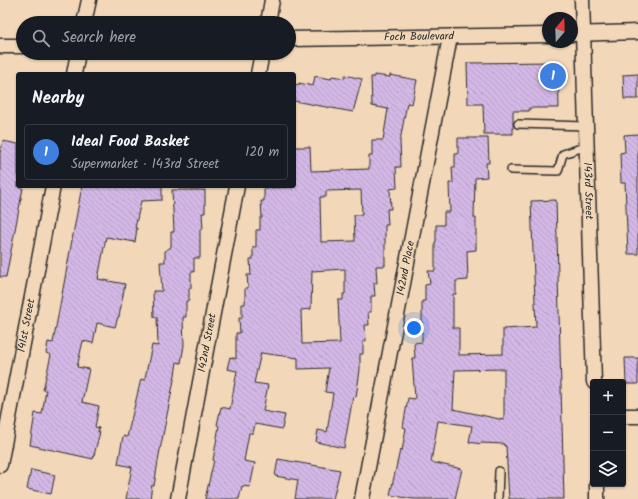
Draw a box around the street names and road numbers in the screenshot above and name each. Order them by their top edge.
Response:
street label: Foch Boulevard [384,27,455,47]
street label: 143rd Street [578,162,598,221]
street label: 142nd Place [392,239,420,297]
street label: 141st Street [13,296,41,354]
street label: 142nd Street [193,311,222,374]

